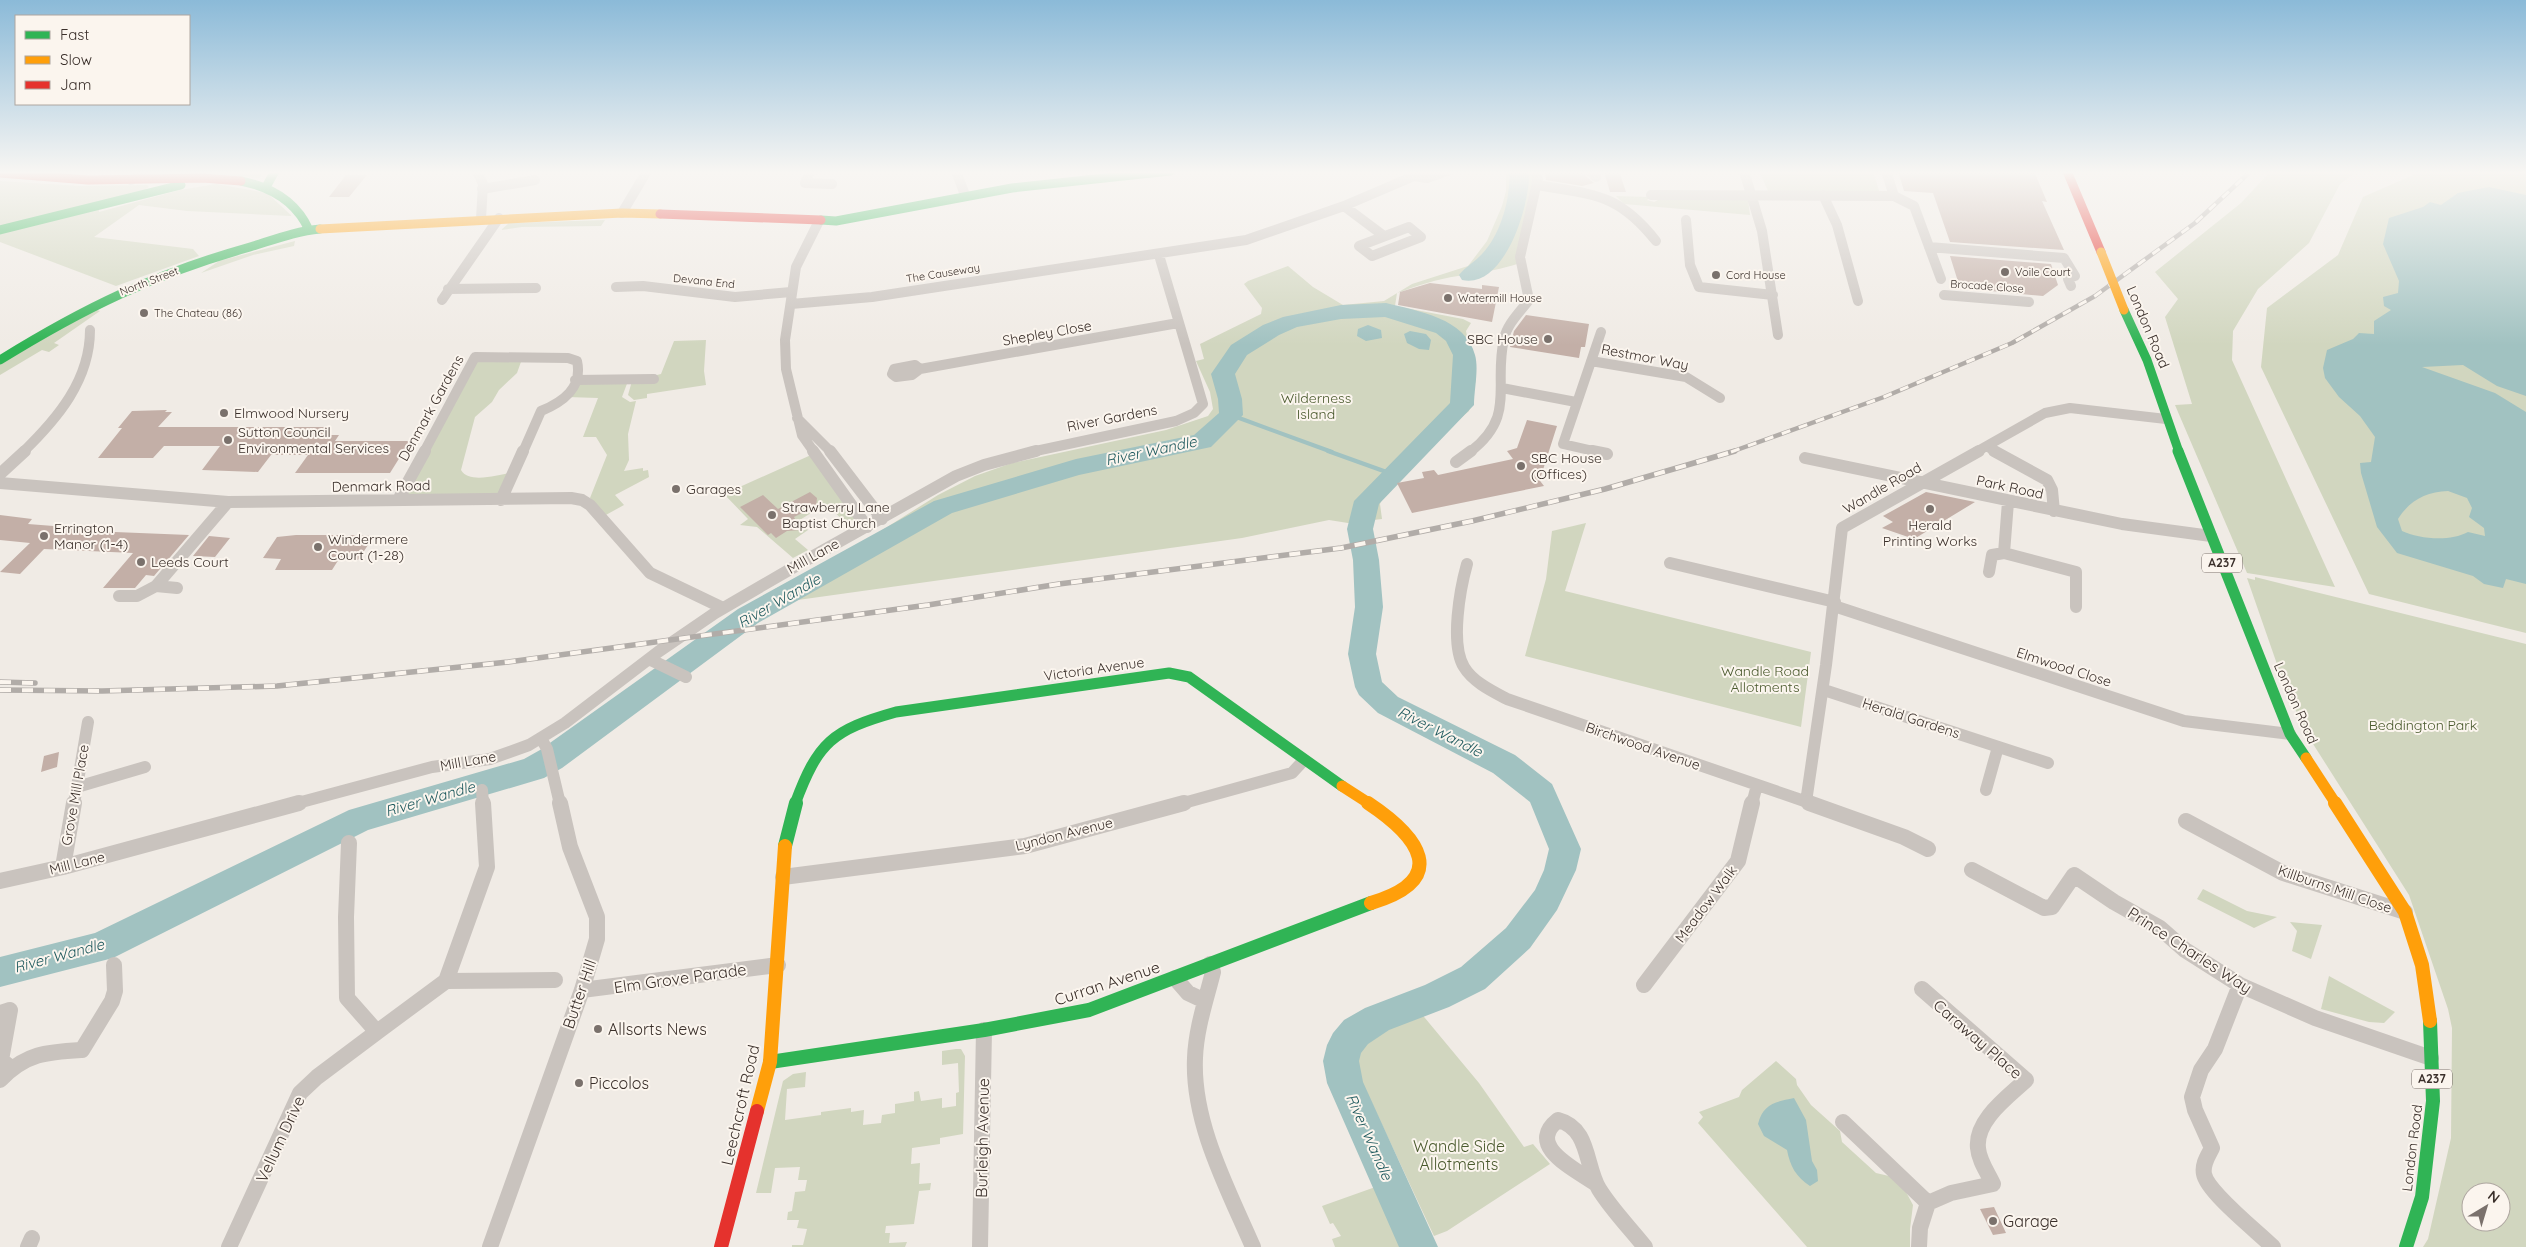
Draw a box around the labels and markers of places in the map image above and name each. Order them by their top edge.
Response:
place label: Voile Court [2015,265,2071,279]
marker: Voile Court [1999,266,2011,278]
place label: Cord House [1726,268,1786,282]
marker: Cord House [1710,269,1722,281]
place label: Watermill House [1458,291,1542,305]
marker: Watermill House [1442,292,1454,304]
place label: The Chateau (86) [154,306,242,320]
marker: The Chateau (86) [138,307,150,319]
place label: SBC House [1467,330,1538,348]
marker: SBC House [1542,333,1554,345]
place label: Elmwood Nursery [234,404,349,422]
marker: Elmwood Nursery [218,407,230,419]
place label: Sutton Council Environmental Services [238,423,389,457]
marker: Sutton Council Environmental Services [222,434,234,446]
place label: SBC House (Offices) [1531,449,1602,483]
marker: SBC House (Offices) [1515,460,1527,472]
place label: Garages [686,480,741,498]
marker: Garages [670,483,682,495]
place label: Strawberry Lane Baptist Church [782,498,890,532]
marker: Herald Printing Works [1924,503,1936,515]
marker: Strawberry Lane Baptist Church [766,509,778,521]
place label: Herald Printing Works [1883,516,1977,550]
place label: Errington Manor (1-4) [54,519,128,553]
marker: Errington Manor (1-4) [38,530,50,542]
place label: Windermere Court (1-28) [328,530,408,564]
marker: Windermere Court (1-28) [312,541,324,553]
place label: Leeds Court [151,553,229,571]
marker: Leeds Court [135,556,147,568]
place label: Allsorts News [608,1019,707,1039]
marker: Allsorts News [592,1023,604,1035]
place label: Piccolos [589,1073,649,1093]
marker: Piccolos [573,1077,585,1089]
place label: Garage [2003,1211,2058,1231]
marker: Garage [1987,1215,1999,1227]

